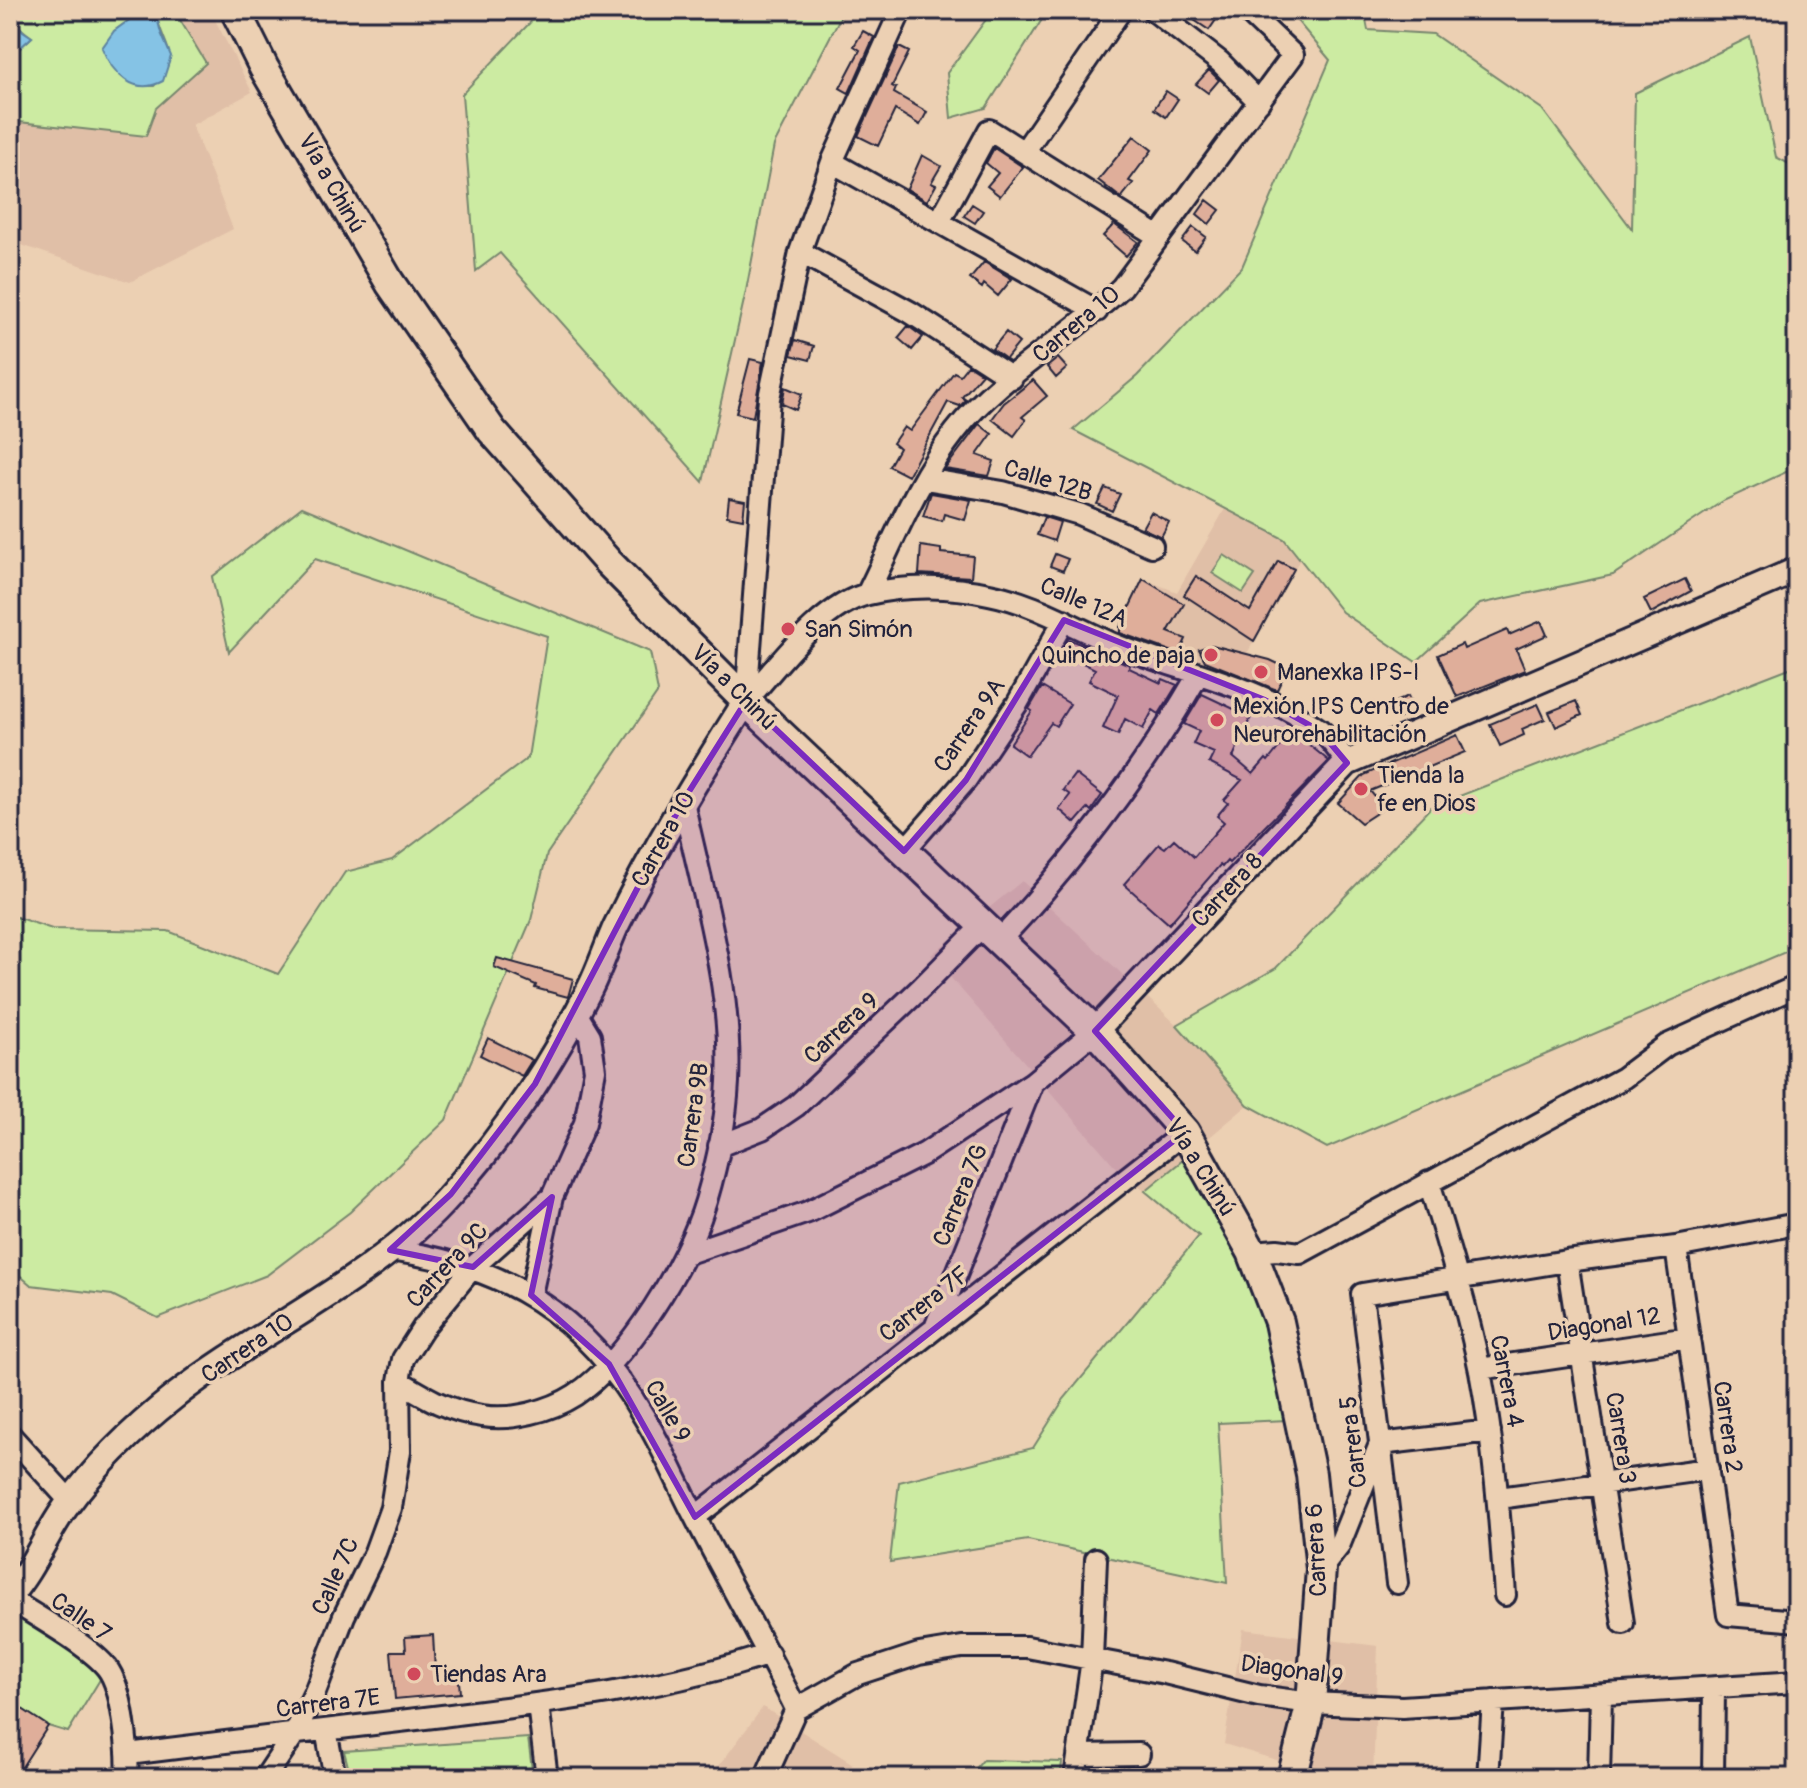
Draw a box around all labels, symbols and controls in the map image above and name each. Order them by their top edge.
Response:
street label: Vía a Chinú [291,128,372,238]
street label: Carrera 10 [1027,279,1126,369]
street label: Calle 12B [1000,453,1096,508]
street label: Calle 12A [1035,571,1132,634]
place label: San Simón [804,615,913,644]
marker: San Simón [779,620,797,638]
street label: Vía a Chinú [684,638,783,737]
place label: Quincho de paja [1041,641,1195,670]
marker: Quincho de paja [1202,646,1220,664]
place label: Manexka IPS-I [1277,658,1420,687]
marker: Manexka IPS-I [1252,663,1270,681]
street label: Carrera 9A [927,673,1011,778]
place label: Mexión IPS Centro de Neurorehabilitación [1233,692,1449,749]
marker: Mexión IPS Centro de Neurorehabilitación [1208,711,1226,729]
place label: Tienda la fe en Dios [1377,761,1476,818]
marker: Tienda la fe en Dios [1352,780,1370,798]
street label: Carrera 10 [625,786,702,892]
street label: Carrera 8 [1186,847,1269,934]
street label: Carrera 9 [798,986,885,1070]
street label: Carrera 9B [672,1061,715,1169]
street label: Vía a Chinú [1159,1113,1242,1222]
street label: Carrera 7G [927,1140,994,1251]
street label: Carrera 9C [400,1216,494,1314]
street label: Carrera 7F [873,1260,975,1349]
street label: Diagonal 12 [1546,1301,1662,1348]
street label: Carrera 10 [196,1307,299,1390]
street label: Carrera 4 [1483,1333,1530,1430]
street label: Calle 9 [638,1375,697,1447]
street label: Carrera 2 [1707,1379,1748,1475]
street label: Carrera 3 [1599,1390,1642,1486]
street label: Carrera 5 [1333,1394,1374,1490]
street label: Carrera 6 [1300,1503,1333,1597]
street label: Calle 7C [306,1533,365,1620]
street label: Calle 7 [45,1586,117,1649]
street label: Diagonal 9 [1239,1649,1345,1692]
place label: Tiendas Ara [430,1660,547,1689]
marker: Tiendas Ara [405,1665,423,1683]
street label: Carrera 7E [274,1683,382,1724]

